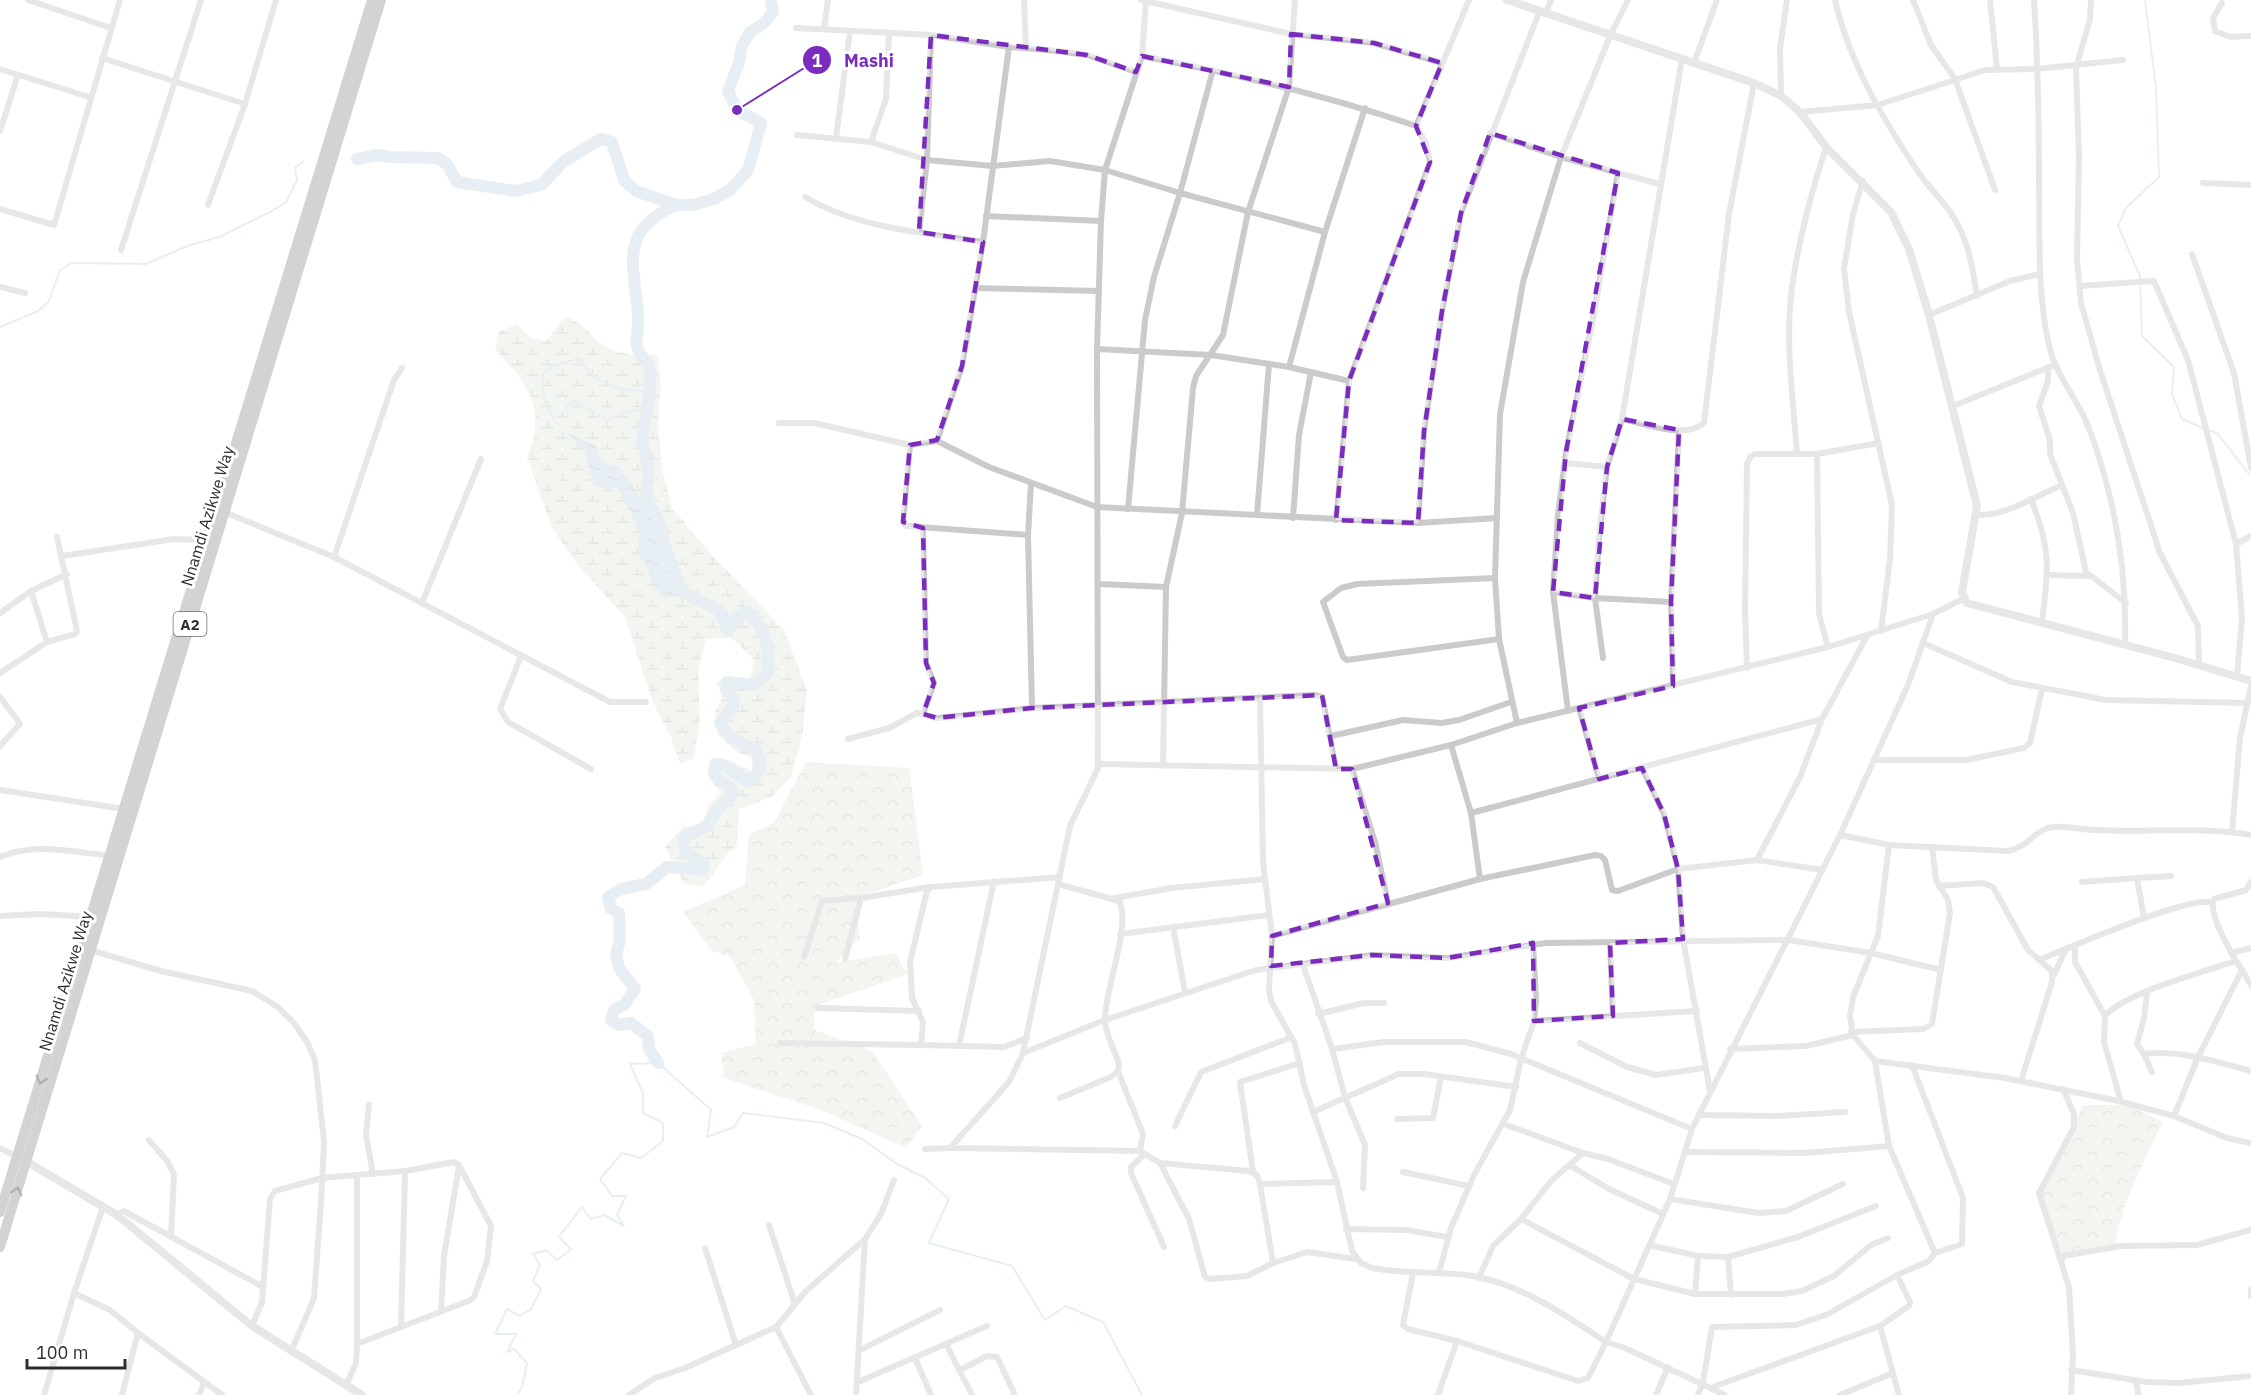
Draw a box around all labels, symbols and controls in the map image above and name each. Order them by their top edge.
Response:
callout: Mashi [802,42,906,78]
text: 1 [812,49,823,72]
text: Mashi [844,49,894,72]
street label: Nnamdi Azikwe Way [176,443,238,589]
road number: A2 [174,612,207,636]
street label: Nnamdi Azikwe Way [34,908,96,1054]
one-way arrow [36,1074,48,1085]
one-way arrow [10,1186,22,1197]
scale bar [27,1332,124,1370]
text: 100 m [36,1341,88,1364]

